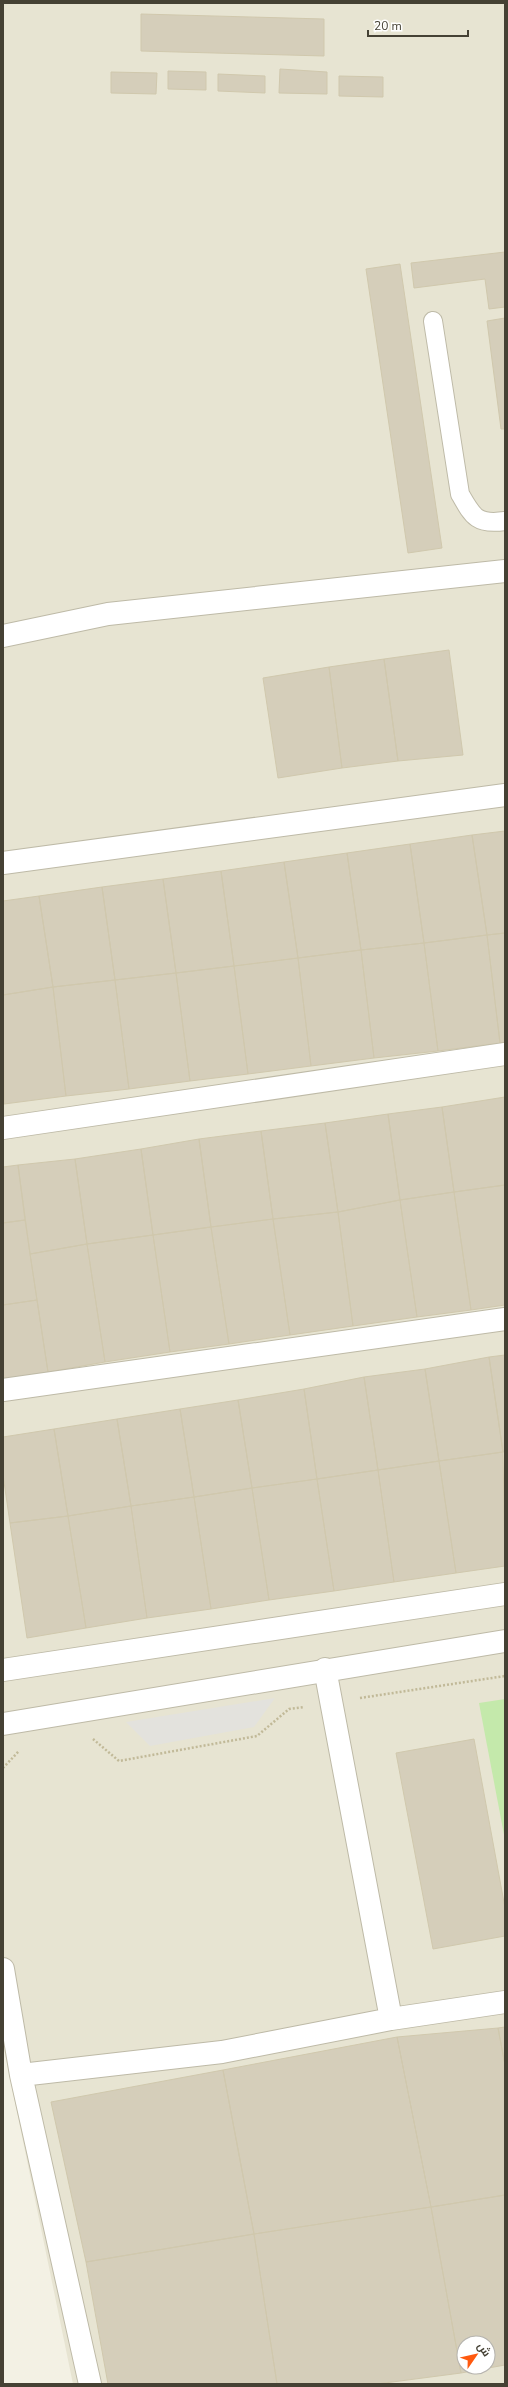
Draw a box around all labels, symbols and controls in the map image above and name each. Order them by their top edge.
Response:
scale bar [368,12,468,38]
text: 20 m [374,18,402,34]
north arrow [456,2335,496,2375]
text: ش [474,2340,494,2360]

